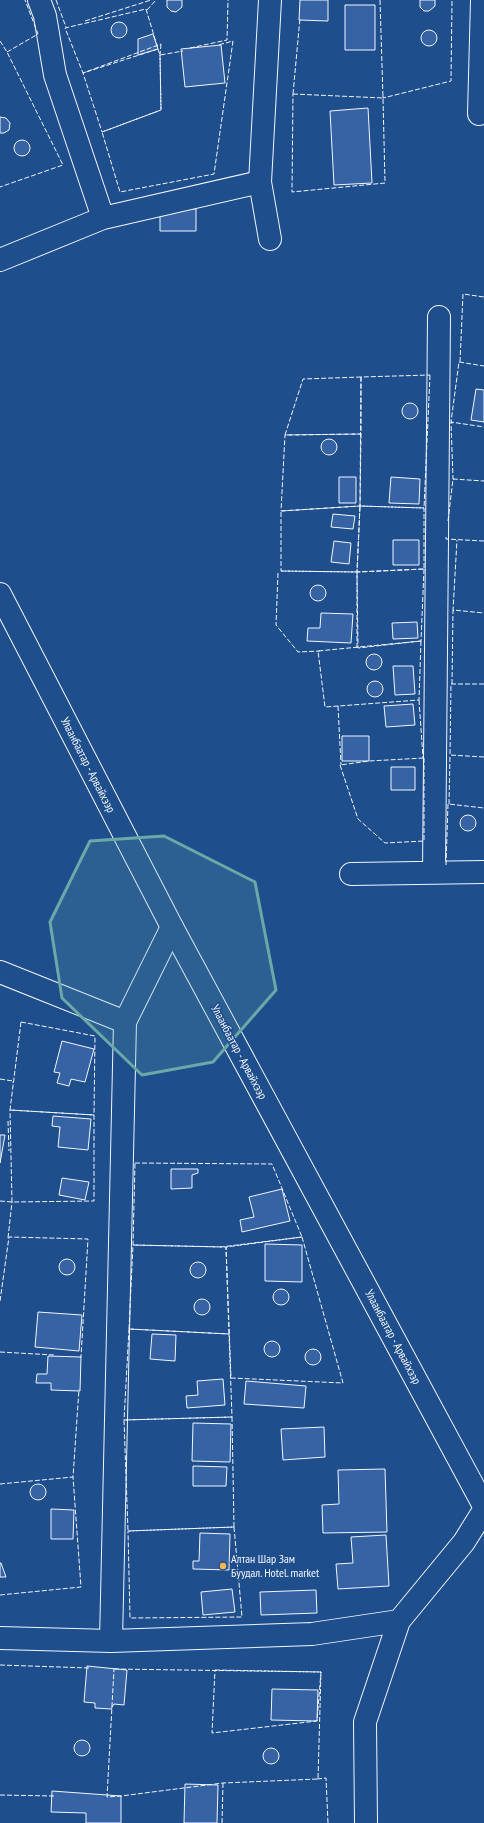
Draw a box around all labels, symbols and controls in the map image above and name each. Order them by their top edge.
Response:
street label: Улаанбаатар - Арвайхээр [58,715,119,815]
street label: Улаанбаатар - Арвайхээр [208,1002,271,1102]
street label: Улаанбаатар - Арвайхээр [362,1287,425,1387]
place label: Алтан Шар Зам Буудал. Hotel. market [231,1551,320,1580]
marker: Алтан Шар Зам Буудал. Hotel. market [218,1561,228,1571]

